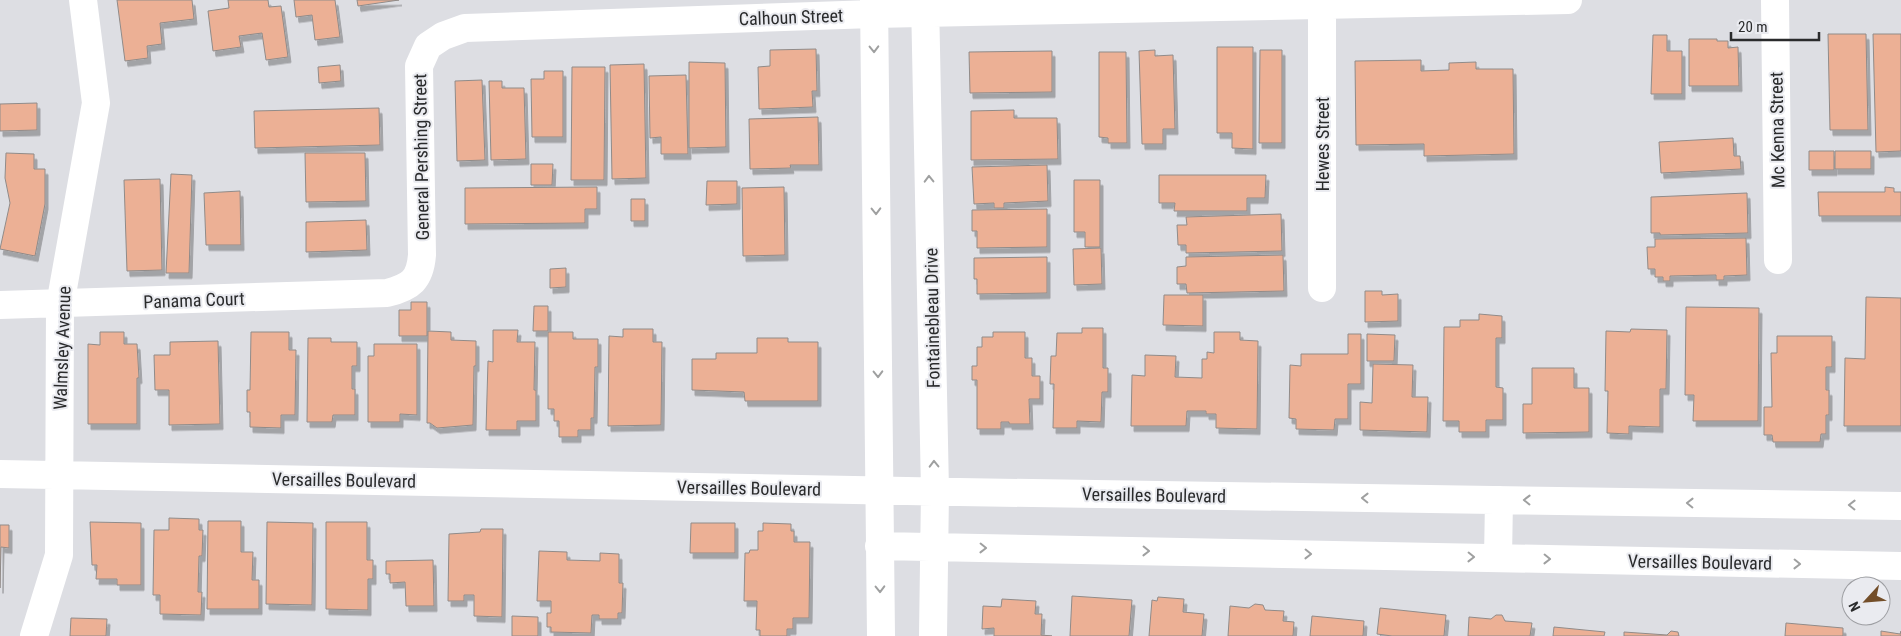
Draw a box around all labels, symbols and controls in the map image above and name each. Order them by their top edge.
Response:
street label: Calhoun Street [738,5,844,29]
scale bar [1731,10,1818,42]
text: 20 m [1738,18,1768,36]
one-way arrow [869,45,879,53]
street label: Mc Kenna Street [1765,72,1789,188]
street label: General Pershing Street [409,73,433,241]
street label: Hewes Street [1312,97,1333,191]
one-way arrow [924,175,934,182]
one-way arrow [871,208,881,215]
street label: Fontainebleau Drive [920,248,944,388]
street label: Walmsley Avenue [49,286,75,410]
street label: Panama Court [143,288,245,312]
one-way arrow [873,370,883,378]
one-way arrow [929,460,939,468]
street label: Versailles Boulevard [272,468,416,492]
street label: Versailles Boulevard [677,476,821,500]
street label: Versailles Boulevard [1082,483,1226,507]
one-way arrow [1361,493,1368,503]
one-way arrow [1523,495,1531,506]
one-way arrow [1686,498,1694,508]
one-way arrow [1848,500,1856,510]
one-way arrow [980,543,987,553]
one-way arrow [1142,546,1150,556]
one-way arrow [1304,549,1312,559]
street label: Versailles Boulevard [1628,550,1772,574]
one-way arrow [1467,552,1475,562]
one-way arrow [1543,553,1551,564]
one-way arrow [1794,559,1801,569]
north arrow [1841,576,1891,626]
one-way arrow [875,585,885,593]
text: N [1845,599,1863,614]

